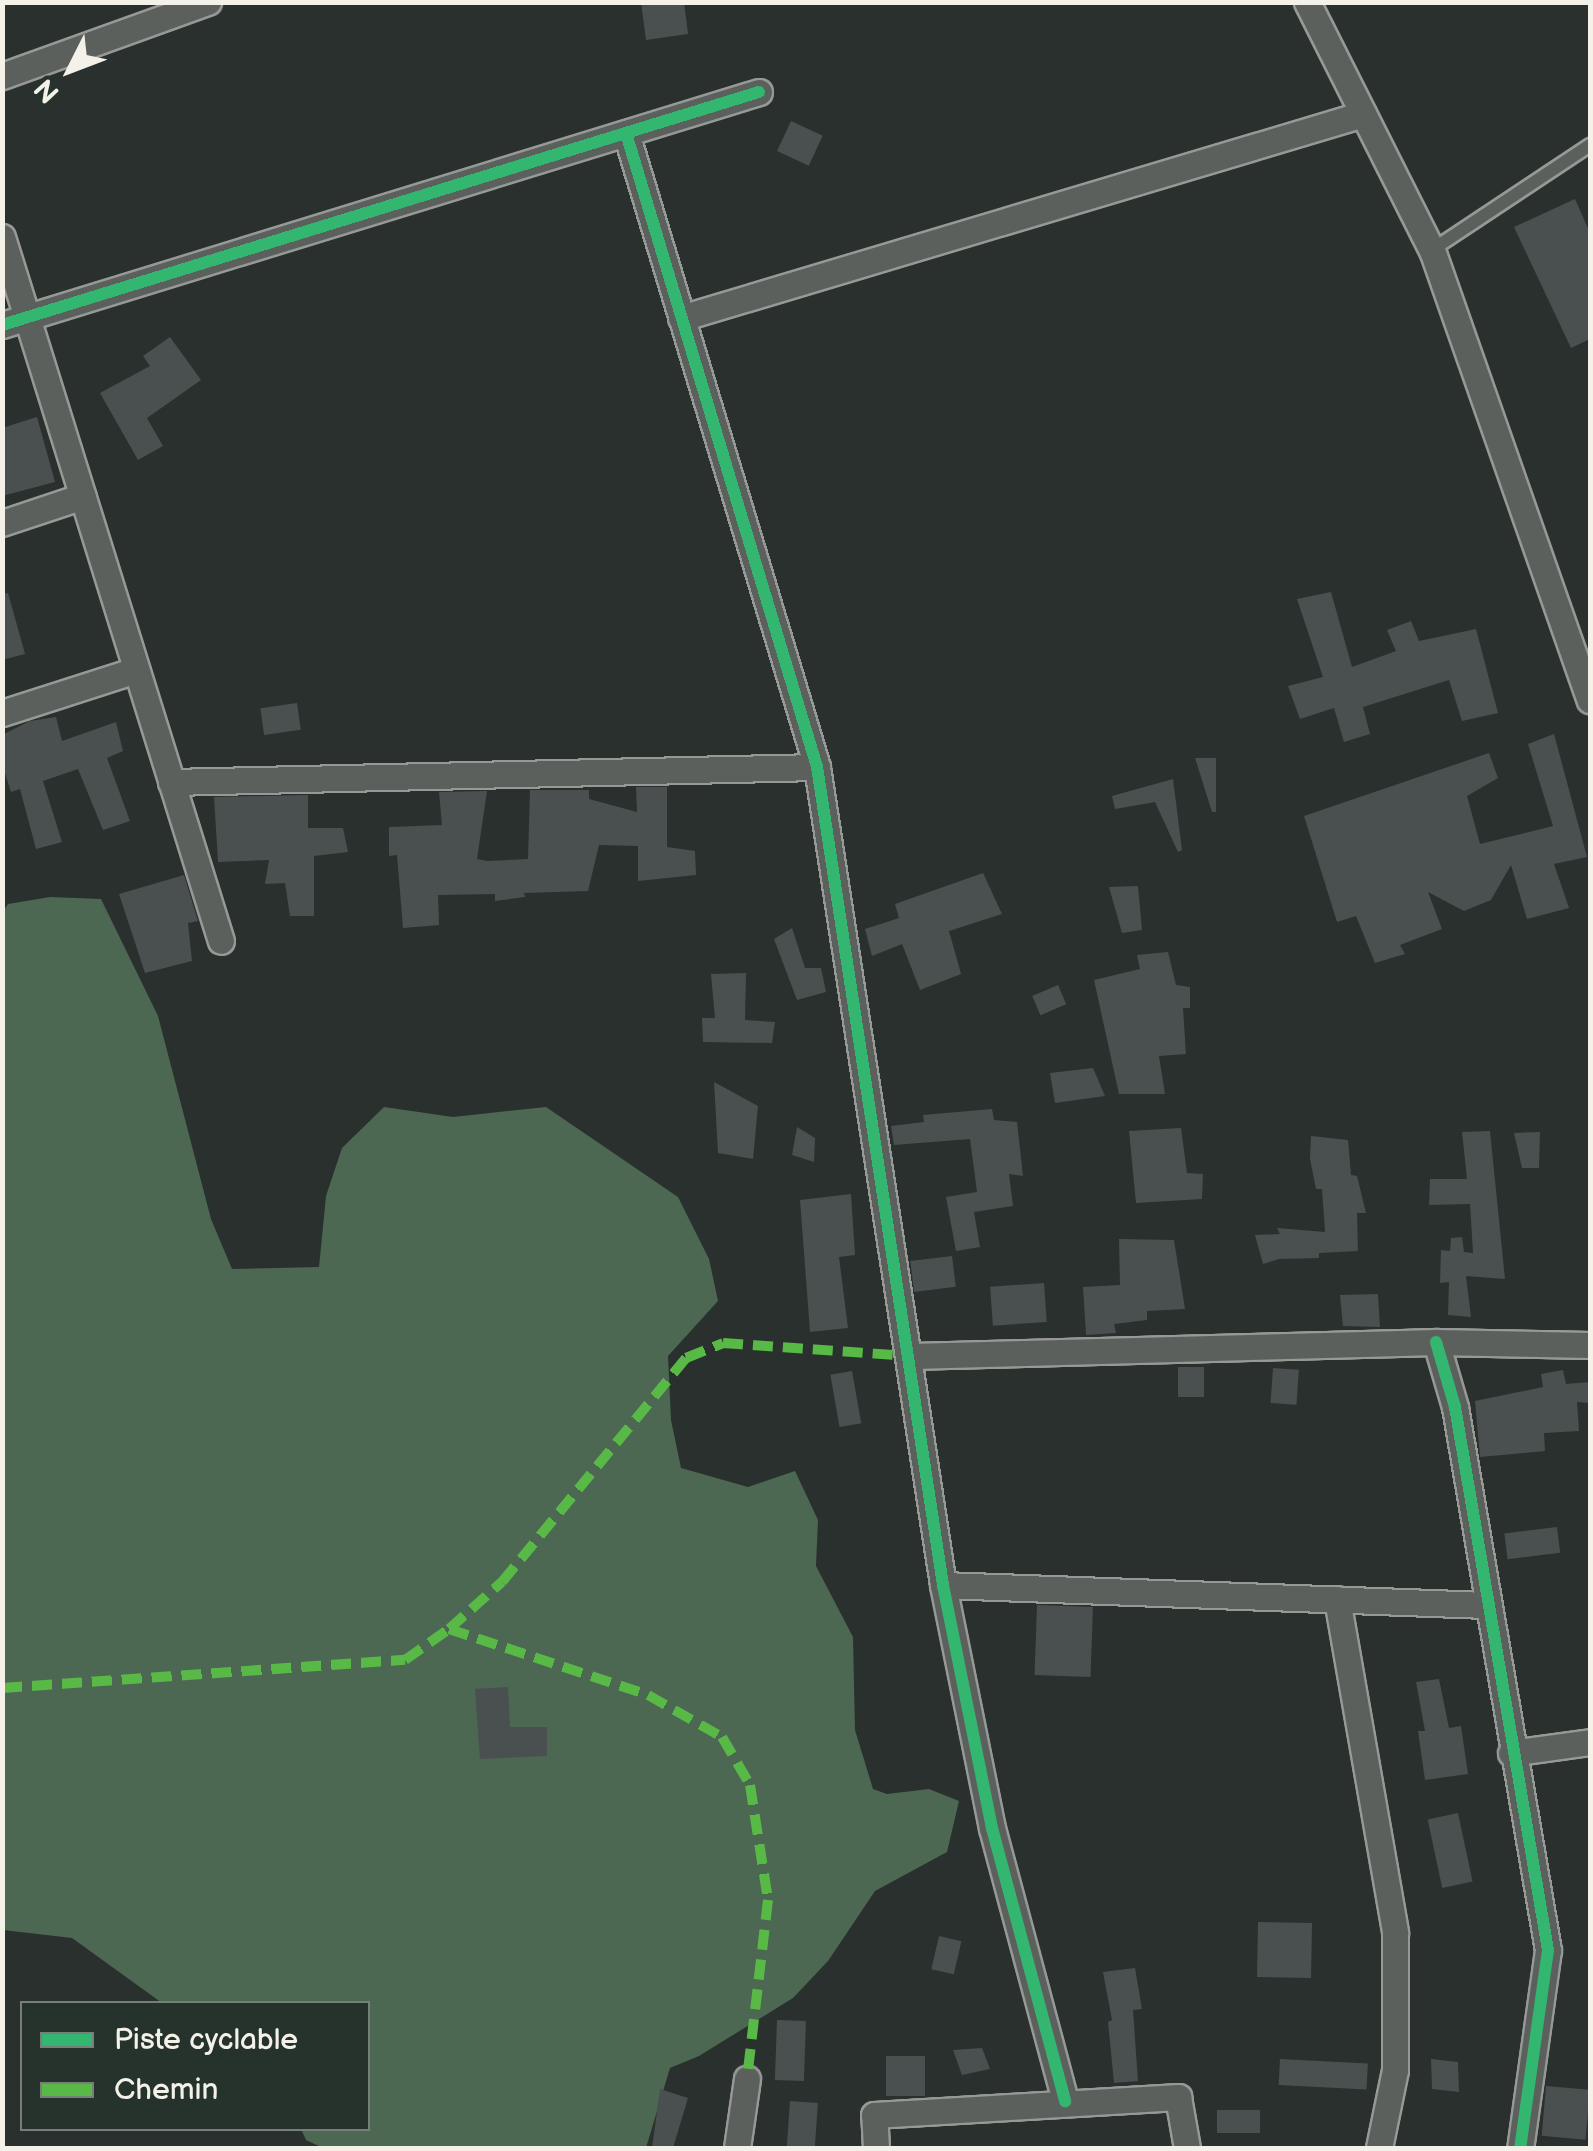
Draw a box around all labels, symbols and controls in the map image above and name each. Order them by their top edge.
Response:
north arrow [20,20,120,120]
text: N [28,72,67,109]
legend [20,2001,370,2131]
text: Piste cyclable [114,2022,298,2058]
text: Chemin [114,2072,218,2108]

